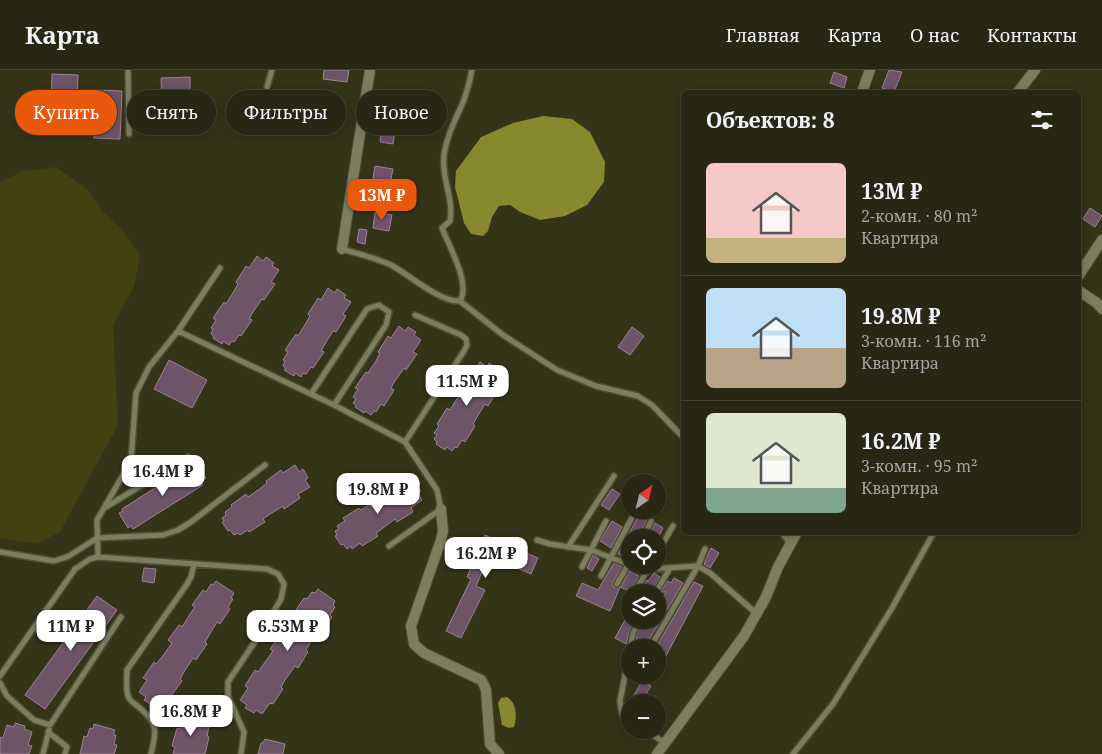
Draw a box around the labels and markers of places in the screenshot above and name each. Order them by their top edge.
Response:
pin: 13M ₽ [347,178,417,221]
pin: 11.5M ₽ [421,364,513,407]
pin: 16.4M ₽ [117,454,209,497]
pin: 19.8M ₽ [332,472,424,515]
pin: 16.2M ₽ [440,536,532,579]
pin: 11M ₽ [36,610,106,652]
pin: 6.53M ₽ [242,610,334,652]
pin: 16.8M ₽ [145,694,237,737]

